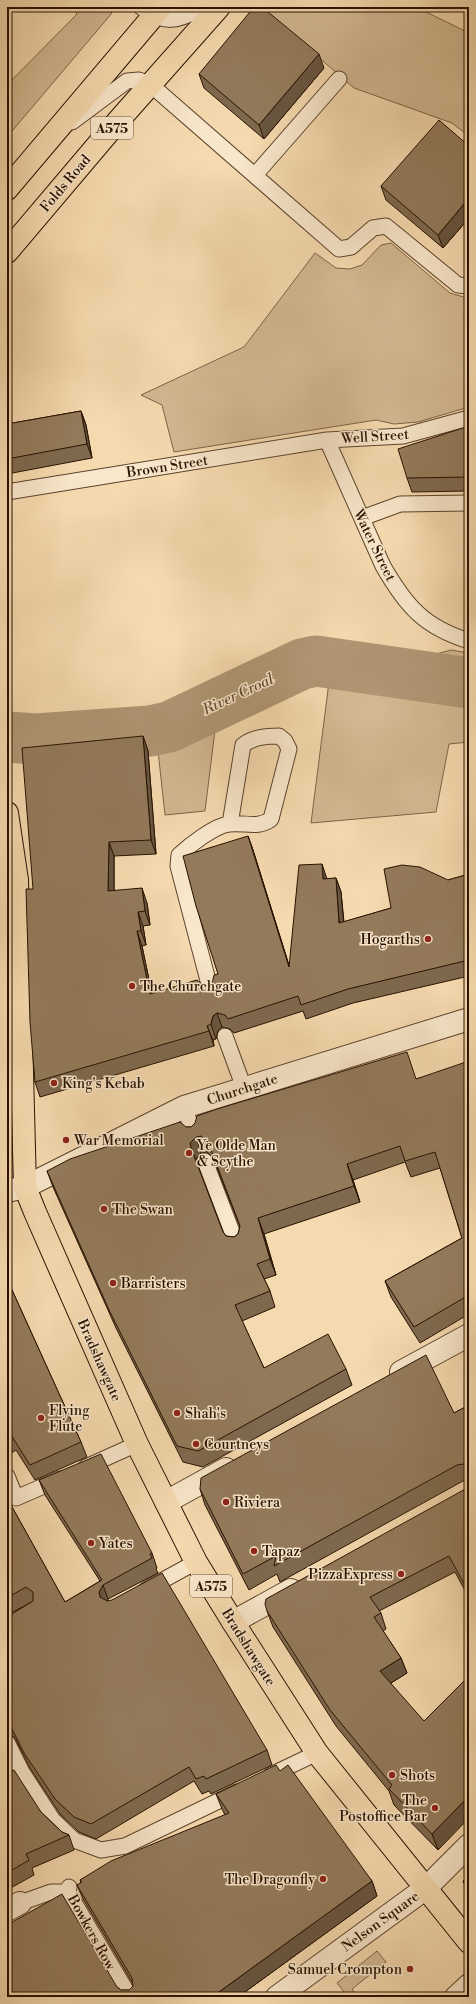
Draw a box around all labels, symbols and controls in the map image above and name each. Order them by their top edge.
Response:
road number: A575 [91,117,133,139]
street label: Folds Road [36,151,95,216]
street label: Well Street [339,426,410,448]
street label: Brown Street [124,452,209,482]
street label: Water Street [349,506,399,584]
water label: River Croal [199,670,277,720]
place label: Hogarths [361,931,420,949]
marker: Hogarths [423,934,433,944]
place label: The Churchgate [140,978,241,996]
marker: The Churchgate [127,981,137,991]
street label: Churchgate [205,1070,280,1110]
place label: King's Kebab [62,1075,145,1093]
marker: King's Kebab [49,1078,59,1088]
place label: War Memorial [73,1132,164,1150]
marker: War Memorial [61,1135,71,1145]
place label: Ye Olde Man & Scythe [196,1137,277,1171]
marker: Ye Olde Man & Scythe [184,1148,194,1158]
place label: The Swan [112,1201,174,1219]
marker: The Swan [99,1204,109,1214]
place label: Barristers [120,1275,186,1293]
marker: Barristers [108,1278,118,1288]
street label: Bradshawgate [73,1316,125,1404]
place label: Flying Flute [49,1402,90,1436]
place label: Shah's [185,1405,226,1423]
marker: Shah's [172,1408,182,1418]
marker: Flying Flute [36,1413,46,1423]
place label: Courtneys [204,1436,269,1454]
marker: Courtneys [191,1439,201,1449]
place label: Riviera [234,1494,281,1512]
marker: Riviera [221,1497,231,1507]
place label: Yates [98,1535,133,1553]
marker: Yates [86,1538,96,1548]
place label: Tapaz [262,1543,300,1561]
marker: Tapaz [249,1546,259,1556]
place label: PizzaExpress [308,1566,393,1584]
marker: PizzaExpress [396,1569,406,1579]
road number: A575 [190,1575,232,1597]
street label: Bradshawgate [217,1604,279,1690]
place label: Shots [400,1767,435,1785]
marker: Shots [387,1770,397,1780]
place label: The Postoffice Bar [339,1792,427,1826]
marker: The Postoffice Bar [430,1803,440,1813]
place label: The Dragonfly [224,1871,315,1889]
marker: The Dragonfly [318,1874,328,1884]
street label: Nelson Square [338,1888,423,1956]
street label: Bowkers Row [63,1891,119,1974]
place label: Samuel Crompton [288,1961,403,1979]
marker: Samuel Crompton [405,1964,415,1974]

